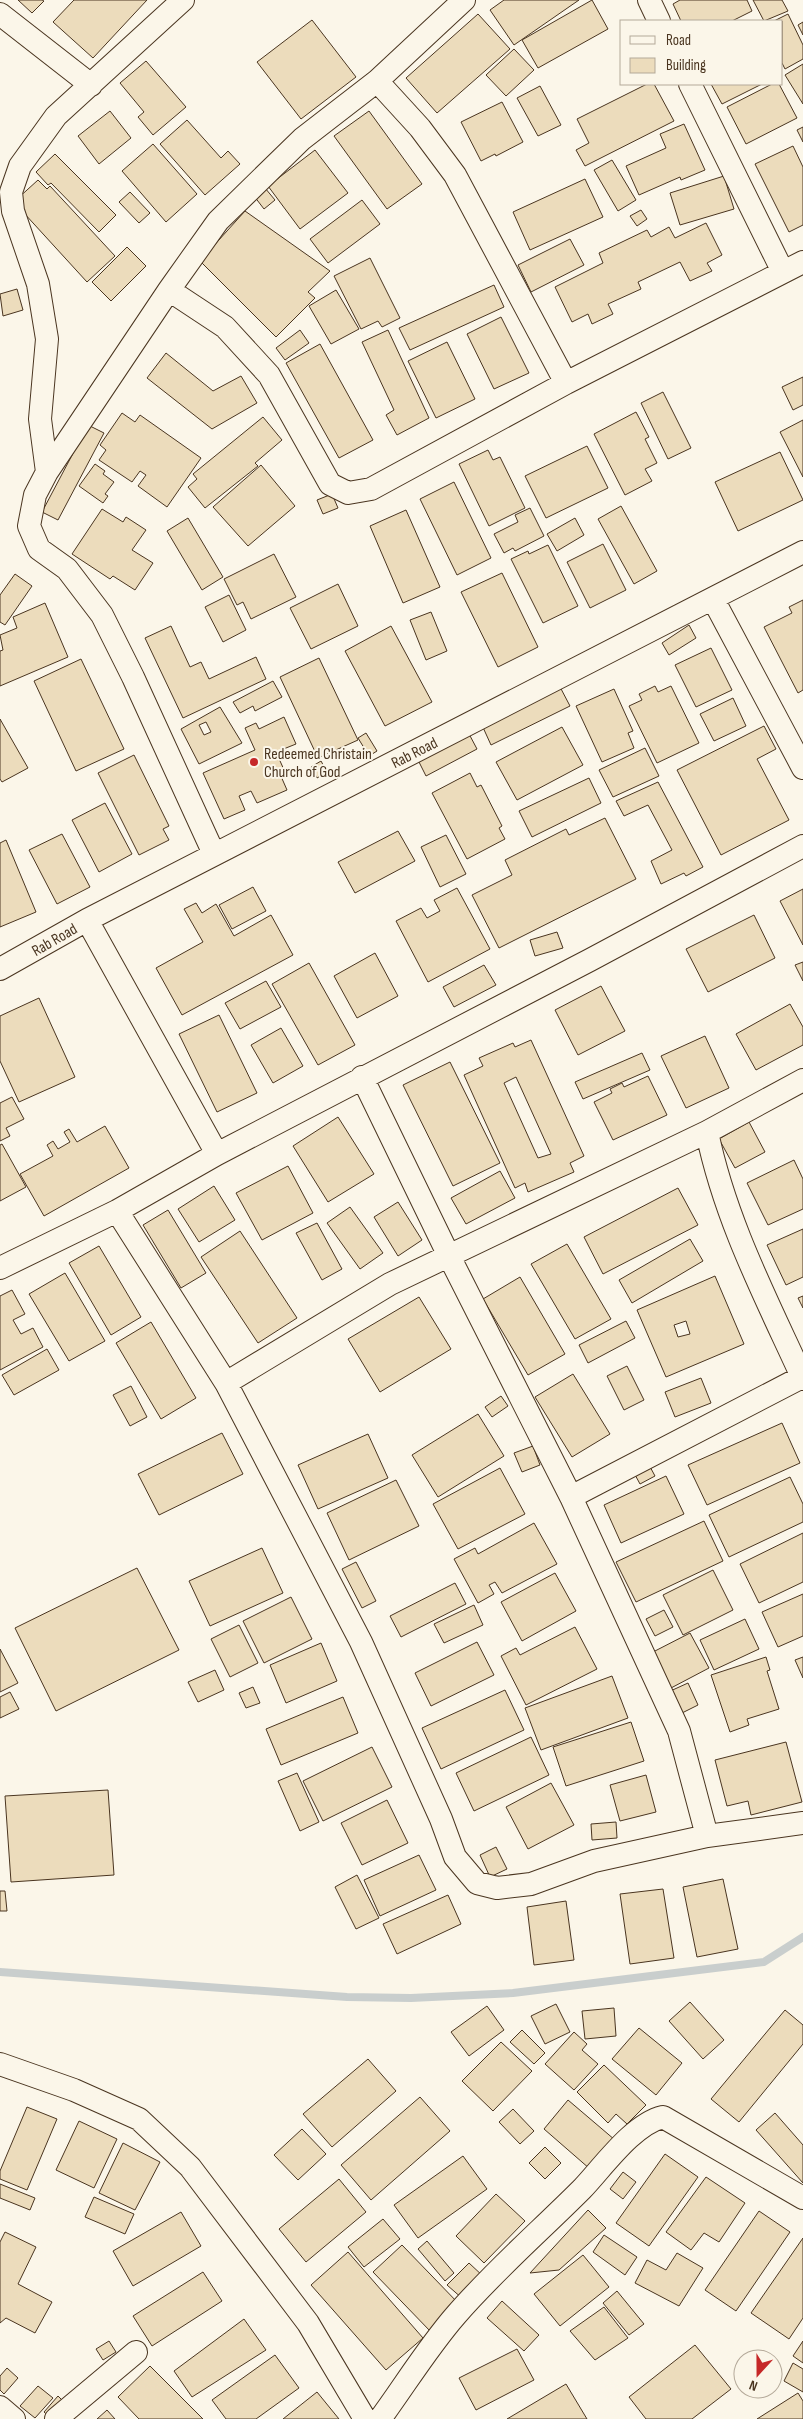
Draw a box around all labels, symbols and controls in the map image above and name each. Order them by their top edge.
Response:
legend [620,20,783,85]
text: Road [666,31,691,50]
text: Building [666,56,706,75]
street label: Rab Road [388,734,441,773]
place label: Redeemed Christain Church of God [264,745,372,782]
marker: Redeemed Christain Church of God [248,756,260,768]
street label: Rab Road [29,920,81,961]
north arrow [733,2349,783,2399]
text: N [747,2376,760,2395]

